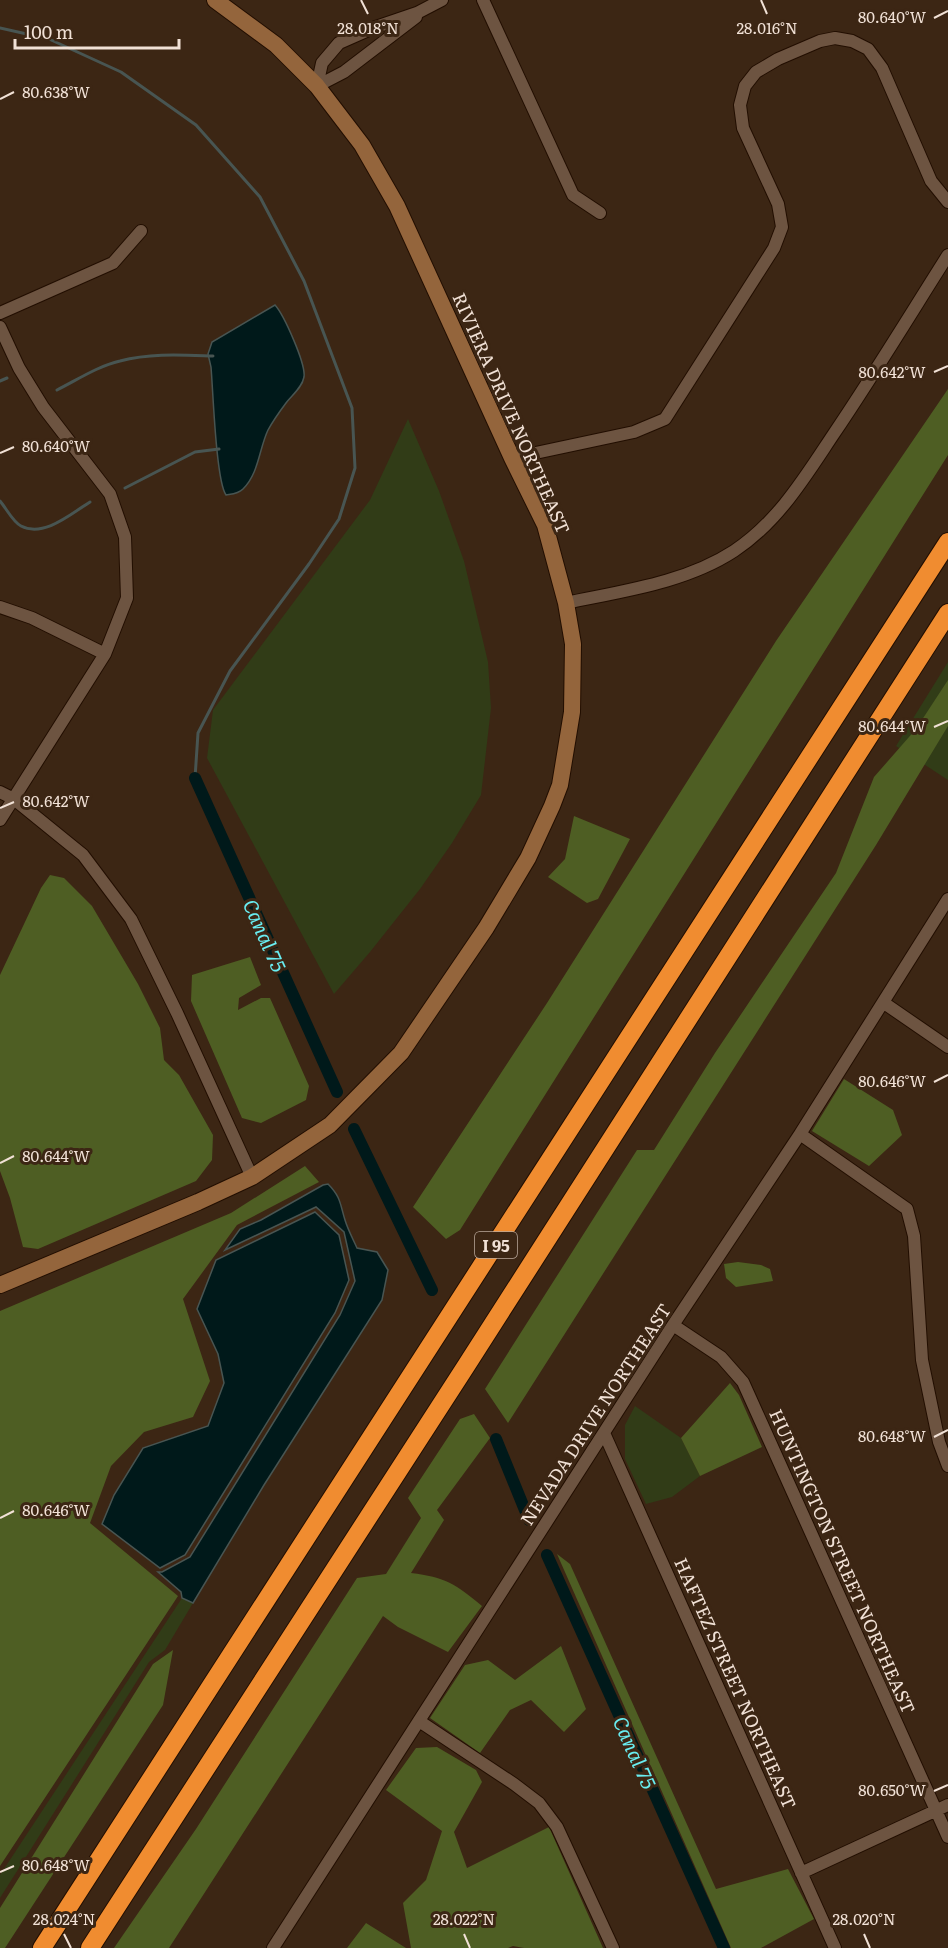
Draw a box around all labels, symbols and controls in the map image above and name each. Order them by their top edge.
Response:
text: 80.640°W [858,5,927,28]
scale bar [15,12,178,50]
text: 28.018°N [337,16,399,39]
text: 28.016°N [736,16,798,39]
text: 100 m [24,18,73,45]
text: 80.638°W [22,80,90,103]
street label: RIVIERA DRIVE NORTHEAST [446,288,578,538]
text: 80.642°W [858,360,926,383]
text: 80.640°W [22,434,91,457]
text: 80.644°W [858,714,926,737]
text: 80.642°W [22,789,90,812]
water label: Canal 75 [237,894,295,976]
text: 80.646°W [858,1069,926,1092]
text: 80.644°W [22,1144,90,1167]
road number: I 95 [475,1232,517,1258]
street label: NEVADA DRIVE NORTHEAST [513,1298,677,1530]
street label: HUNTINGTON STREET NORTHEAST [763,1404,923,1718]
text: 80.648°W [858,1424,927,1447]
text: 80.646°W [22,1498,90,1521]
street label: HAFTEZ STREET NORTHEAST [668,1553,804,1813]
water label: Canal 75 [607,1711,665,1793]
text: 80.650°W [858,1778,926,1801]
text: 80.648°W [22,1853,91,1876]
text: 28.024°N [33,1907,95,1930]
text: 28.022°N [433,1907,495,1930]
text: 28.020°N [832,1907,896,1930]

